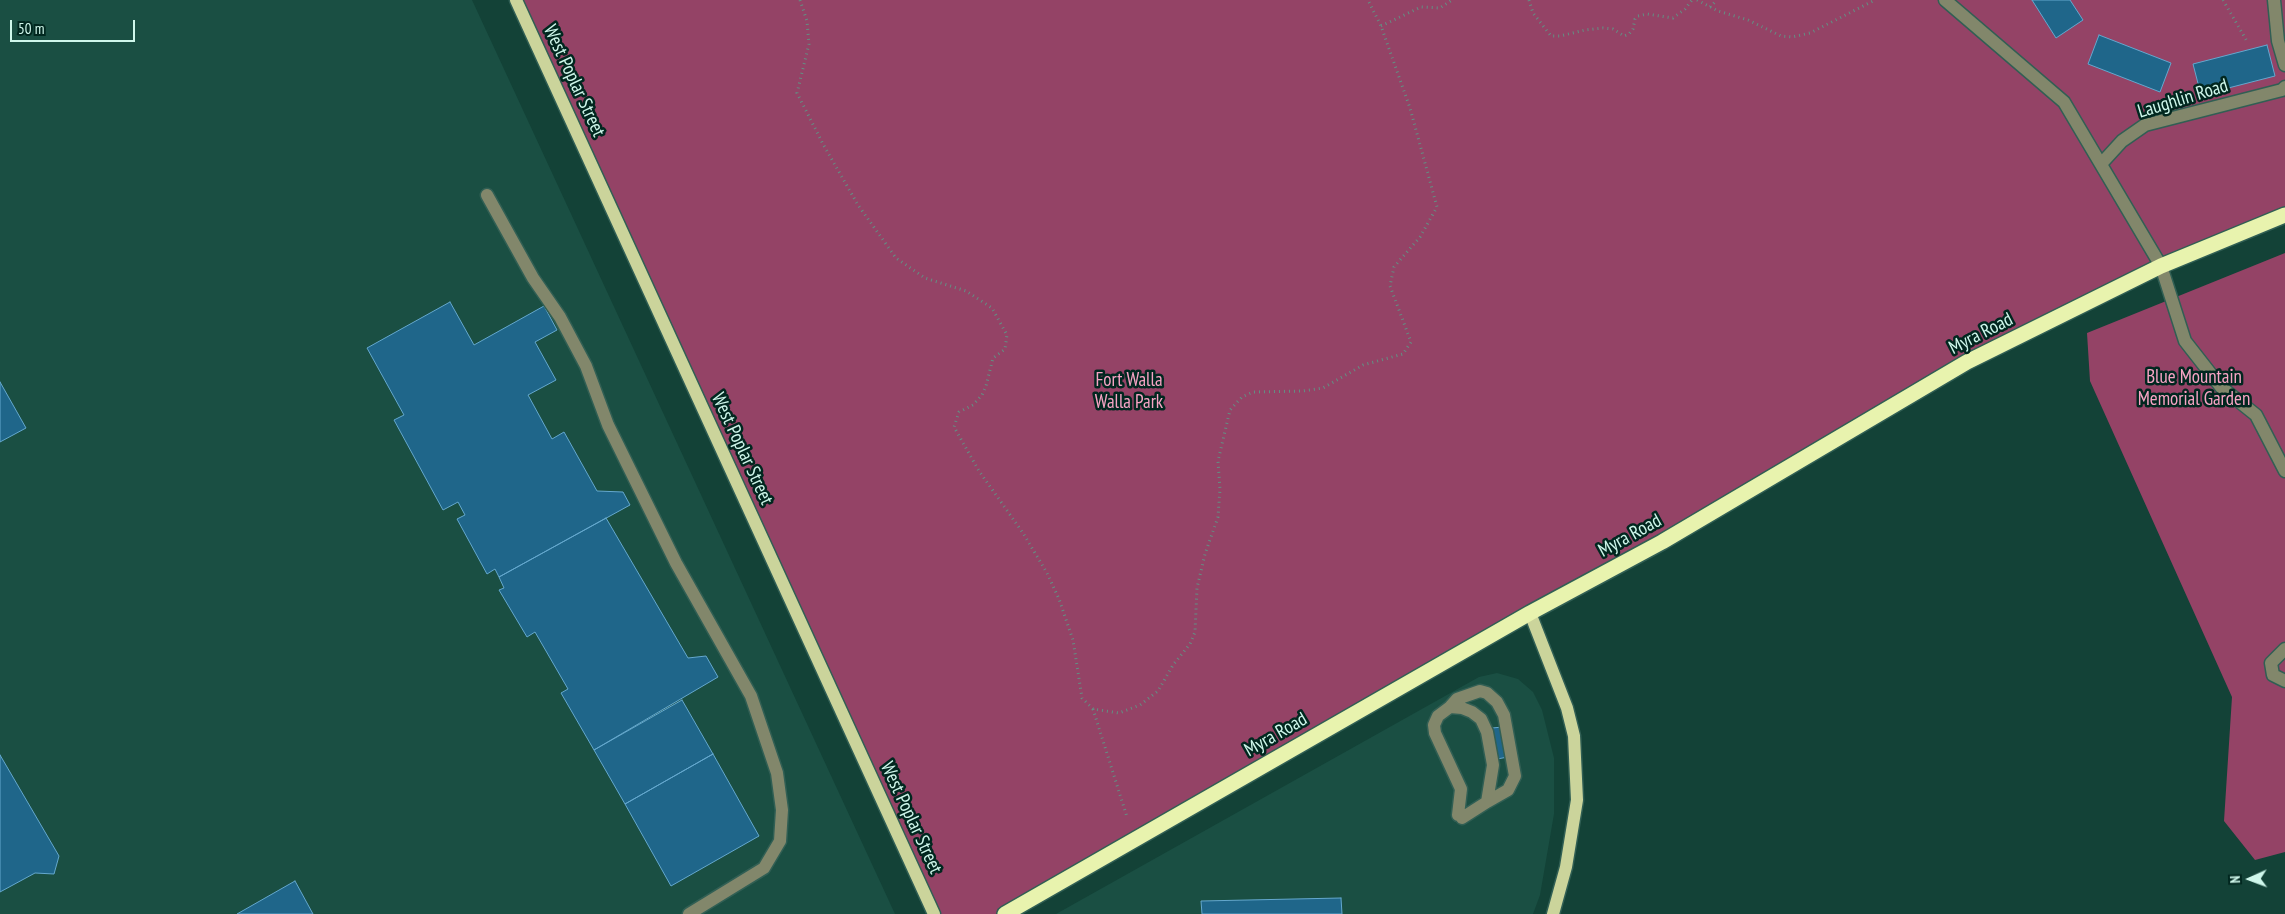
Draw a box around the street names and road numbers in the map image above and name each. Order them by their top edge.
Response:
street label: West Poplar Street [538,21,610,141]
street label: Laughlin Road [2135,74,2231,124]
street label: Myra Road [1945,308,2017,360]
street label: West Poplar Street [706,389,778,509]
street label: Myra Road [1595,509,1665,563]
street label: Myra Road [1241,708,1311,762]
street label: West Poplar Street [875,758,947,878]

